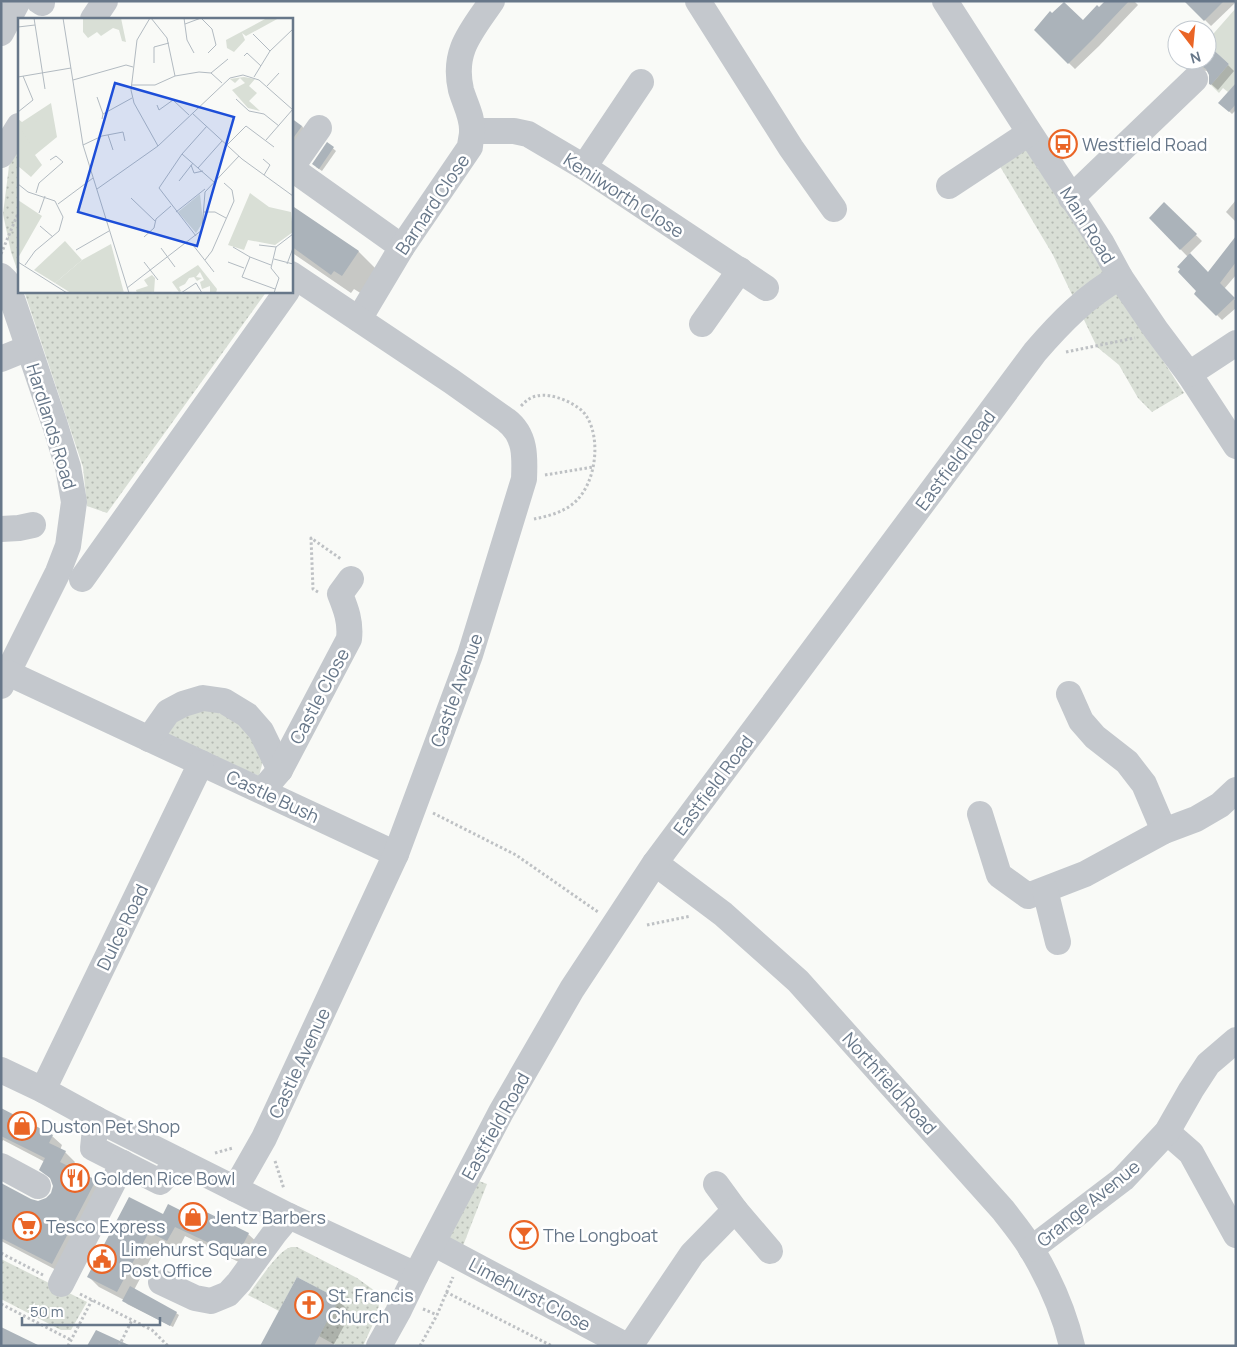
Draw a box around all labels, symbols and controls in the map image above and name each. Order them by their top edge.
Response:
inset map [18,18,292,292]
north arrow [1167,20,1217,70]
text: N [1188,47,1203,68]
bus stop icon: Westfield Road [1048,129,1078,159]
place label: Westfield Road [1082,132,1207,156]
street label: Kenilworth Close [559,147,689,243]
street label: Barnard Close [390,149,474,259]
street label: Main Road [1055,182,1121,268]
street label: Hardlands Road [21,360,83,492]
street label: Eastfield Road [909,405,1001,515]
street label: Castle Avenue [424,630,488,750]
street label: Castle Close [284,644,354,748]
street label: Eastfield Road [667,730,759,840]
street label: Castle Bush [223,764,323,828]
street label: Dulce Road [91,880,153,974]
street label: Castle Avenue [263,1004,335,1122]
street label: Northfield Road [838,1027,942,1139]
street label: Eastfield Road [456,1068,534,1184]
shop icon: Duston Pet Shop [7,1111,37,1141]
place label: Duston Pet Shop [41,1114,180,1138]
street label: Grange Avenue [1032,1154,1144,1252]
restaurant icon: Golden Rice Bowl [60,1163,90,1193]
place label: Golden Rice Bowl [94,1166,235,1190]
shop icon: Jentz Barbers [178,1202,208,1232]
place label: Jentz Barbers [212,1205,326,1229]
supermarket icon: Tesco Express [12,1211,42,1241]
place label: Tesco Express [46,1214,165,1238]
bar icon: The Longboat [509,1220,539,1250]
place label: The Longboat [543,1223,658,1247]
place label: Limehurst Square Post Office [121,1237,267,1282]
public building icon: Limehurst Square Post Office [87,1244,117,1274]
street label: Limehurst Close [465,1252,595,1336]
place label: St. Francis Church [328,1283,414,1328]
church icon: St. Francis Church [294,1290,324,1320]
scale bar [22,1294,160,1326]
text: 50 m [30,1301,64,1322]

